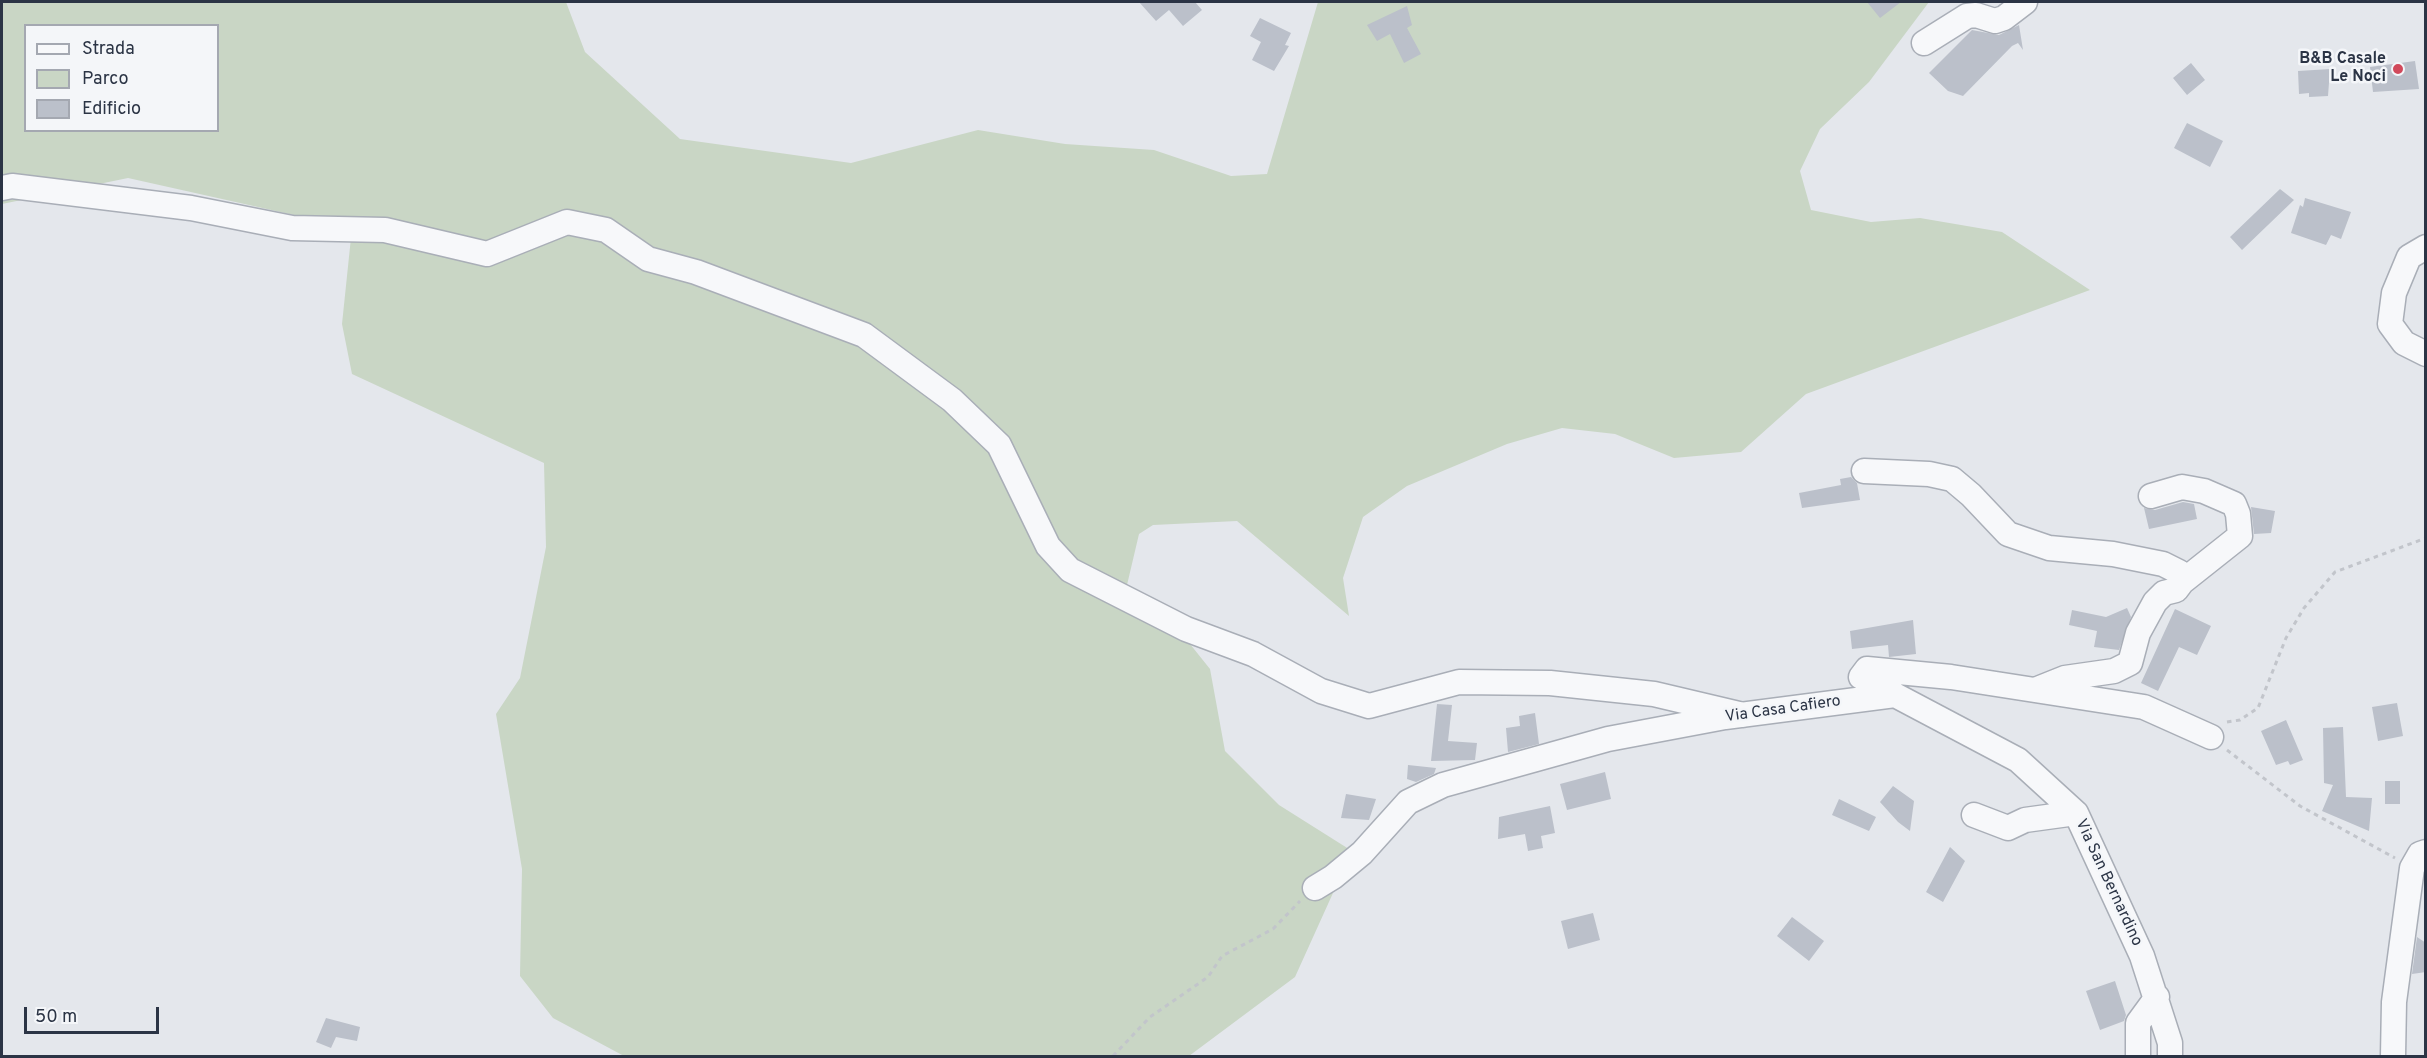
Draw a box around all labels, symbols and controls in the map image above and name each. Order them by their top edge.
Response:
legend [24,24,219,132]
text: Strada [82,38,135,61]
place label: B&B Casale Le Noci [2299,50,2386,88]
marker: B&B Casale Le Noci [2391,62,2405,76]
text: Parco [82,68,128,91]
text: Edificio [82,98,141,121]
street label: Via Casa Cafiero [1724,692,1842,728]
street label: Via San Bernardino [2070,816,2146,950]
scale bar [27,995,162,1033]
text: 50 m [35,1006,77,1029]

